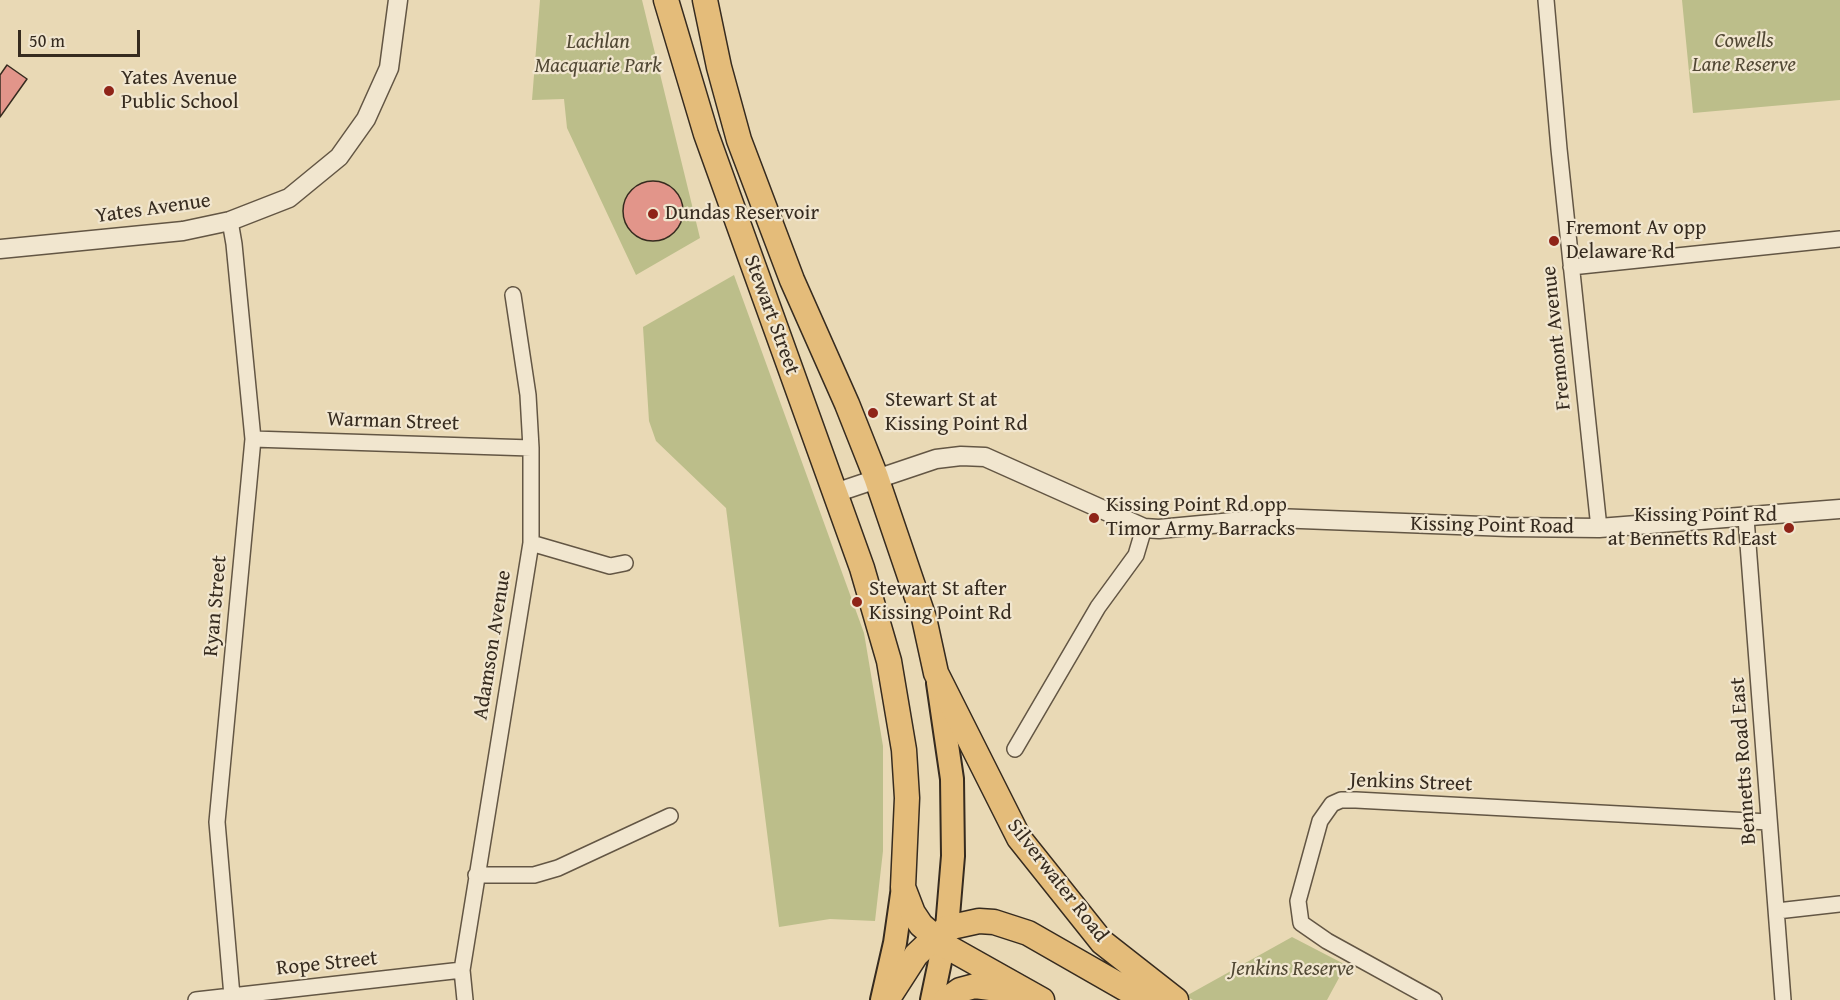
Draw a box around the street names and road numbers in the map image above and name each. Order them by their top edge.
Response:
street label: Yates Avenue [94,188,212,230]
street label: Stewart Street [738,252,804,378]
street label: Fremont Avenue [1537,265,1577,411]
street label: Warman Street [326,407,460,437]
street label: Kissing Point Road [1410,512,1574,540]
street label: Ryan Street [199,554,233,658]
street label: Adamson Avenue [469,568,517,722]
street label: Bennetts Road East [1726,676,1762,846]
street label: Jenkins Street [1349,768,1473,798]
street label: Silverwater Road [1001,814,1113,948]
street label: Rope Street [275,946,379,982]

